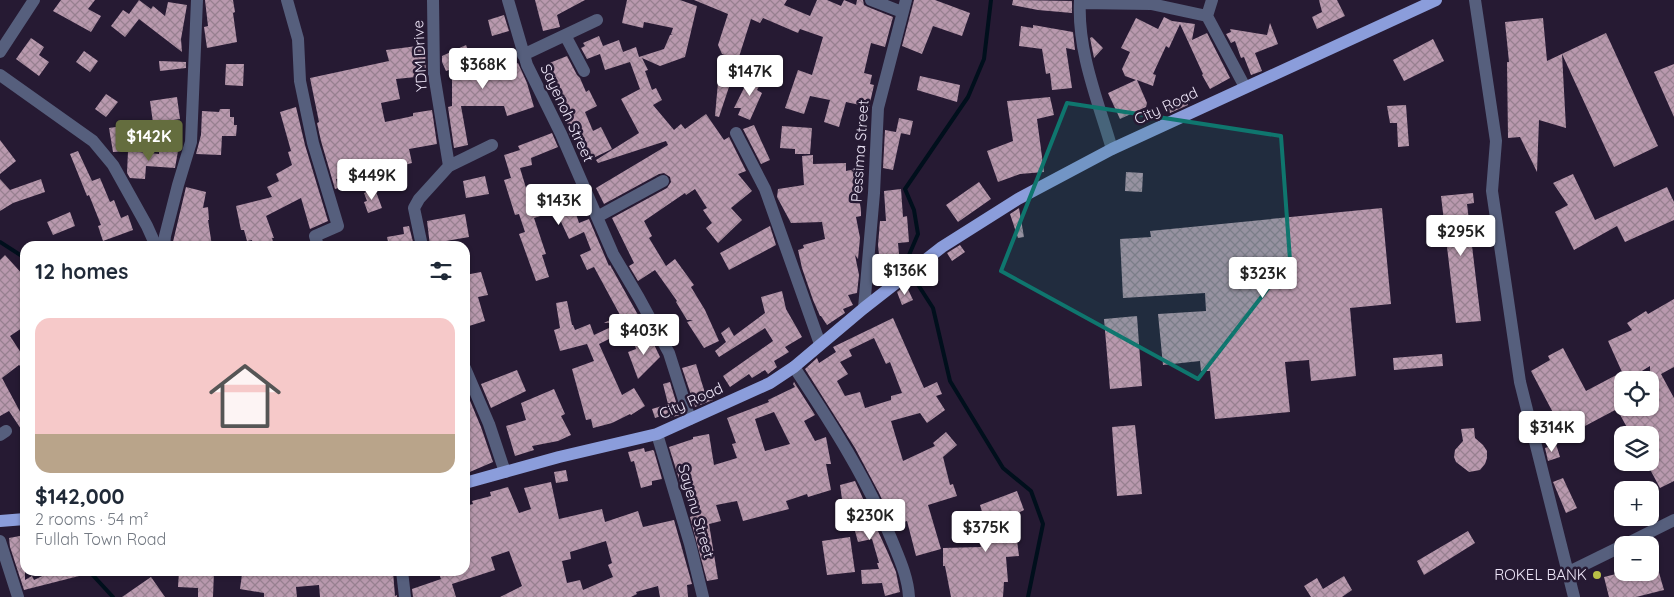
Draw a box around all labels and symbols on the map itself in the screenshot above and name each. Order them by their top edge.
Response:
street label: YDM Drive [408,20,431,92]
pin: $368K [448,48,518,90]
pin: $147K [715,54,785,97]
street label: Sayenoh Street [536,61,598,165]
street label: City Road [1131,83,1201,129]
street label: Pessima Street [846,99,873,203]
pin: $142K [114,120,184,162]
pin: $449K [337,158,407,201]
pin: $143K [524,184,594,226]
pin: $295K [1426,214,1496,257]
pin: $136K [870,254,940,296]
pin: $323K [1228,256,1298,299]
pin: $403K [609,314,679,356]
street label: City Road [656,378,726,423]
pin: $314K [1517,410,1587,453]
street label: Sayenu Street [674,462,719,560]
pin: $230K [835,498,905,541]
pin: $375K [951,510,1021,553]
place label: ROKEL BANK [1494,565,1587,584]
marker: ROKEL BANK [1591,569,1603,581]

